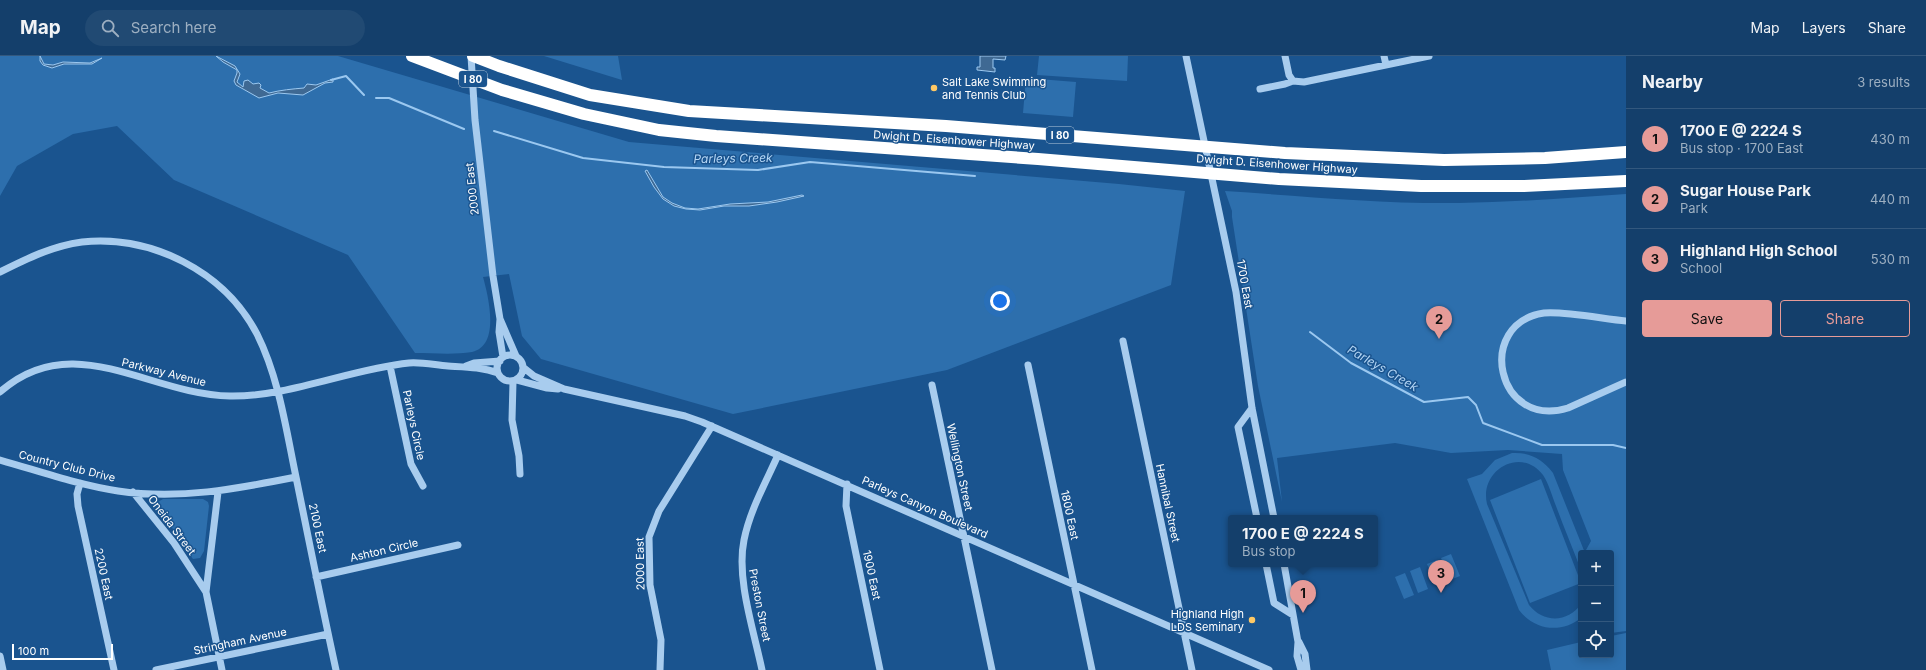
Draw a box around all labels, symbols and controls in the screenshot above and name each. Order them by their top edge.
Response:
search box [85,10,365,46]
text: Map [20,16,61,39]
icon: search [99,17,121,39]
text: Search here [131,18,216,37]
text: Map [1751,19,1780,36]
text: Layers [1802,19,1846,36]
text: Share [1868,19,1906,36]
road number: I 80 [459,71,487,87]
text: Nearby [1642,72,1703,92]
text: 3 results [1857,74,1910,90]
place label: Salt Lake Swimming and Tennis Club [942,75,1046,102]
marker: Salt Lake Swimming and Tennis Club [929,83,939,93]
text: 1700 E @ 2224 S [1680,121,1802,140]
street label: Dwight D. Eisenhower Highway [873,127,1035,153]
road number: I 80 [1046,127,1074,143]
text: 1 [1652,131,1658,147]
text: 430 m [1870,131,1910,147]
text: Bus stop · 1700 East [1680,140,1803,156]
water label: Parleys Creek [693,150,773,166]
street label: Dwight D. Eisenhower Highway [1196,151,1358,177]
street label: 2000 East [462,162,482,216]
text: Sugar House Park [1680,181,1811,200]
text: 2 [1651,191,1659,207]
text: 440 m [1870,191,1910,207]
text: Park [1680,200,1708,216]
text: Highland High School [1680,241,1837,260]
text: 3 [1651,251,1659,267]
text: 530 m [1871,251,1910,267]
street label: 1700 East [1234,258,1256,310]
text: School [1680,260,1722,276]
your location [990,291,1010,311]
button: Save [1642,300,1772,337]
button: Share [1780,300,1910,337]
pin: 2 [1426,306,1452,339]
water label: Parleys Creek [1345,342,1421,394]
street label: Parkway Avenue [120,355,208,389]
street label: Parleys Circle [400,389,428,461]
street label: Wellington Street [944,422,976,512]
street label: Country Club Drive [17,447,117,485]
street label: Hannibal Street [1153,462,1183,544]
street label: Parleys Canyon Boulevard [860,473,990,541]
street label: 1800 East [1058,489,1082,542]
street label: Oneida Street [145,492,199,558]
street label: 2100 East [306,502,330,554]
popup [1228,515,1378,567]
text: 1700 E @ 2224 S [1242,524,1364,543]
street label: Ashton Circle [349,535,419,565]
street label: 2000 East [633,537,647,591]
text: Bus stop [1242,543,1296,559]
street label: 2200 East [92,547,116,602]
street label: 1900 East [860,549,884,602]
map controls [1578,550,1614,658]
button: + [1578,550,1614,586]
pin: 3 [1428,560,1454,593]
street label: Preston Street [746,567,774,643]
pin: 1 [1290,580,1316,613]
button: − [1578,586,1614,622]
place label: Highland High LDS Seminary [1171,607,1244,634]
marker: Highland High LDS Seminary [1247,615,1257,625]
button: locate [1578,622,1614,658]
street label: Stringham Avenue [192,624,288,658]
scale bar [12,642,113,661]
text: 100 m [18,644,49,658]

